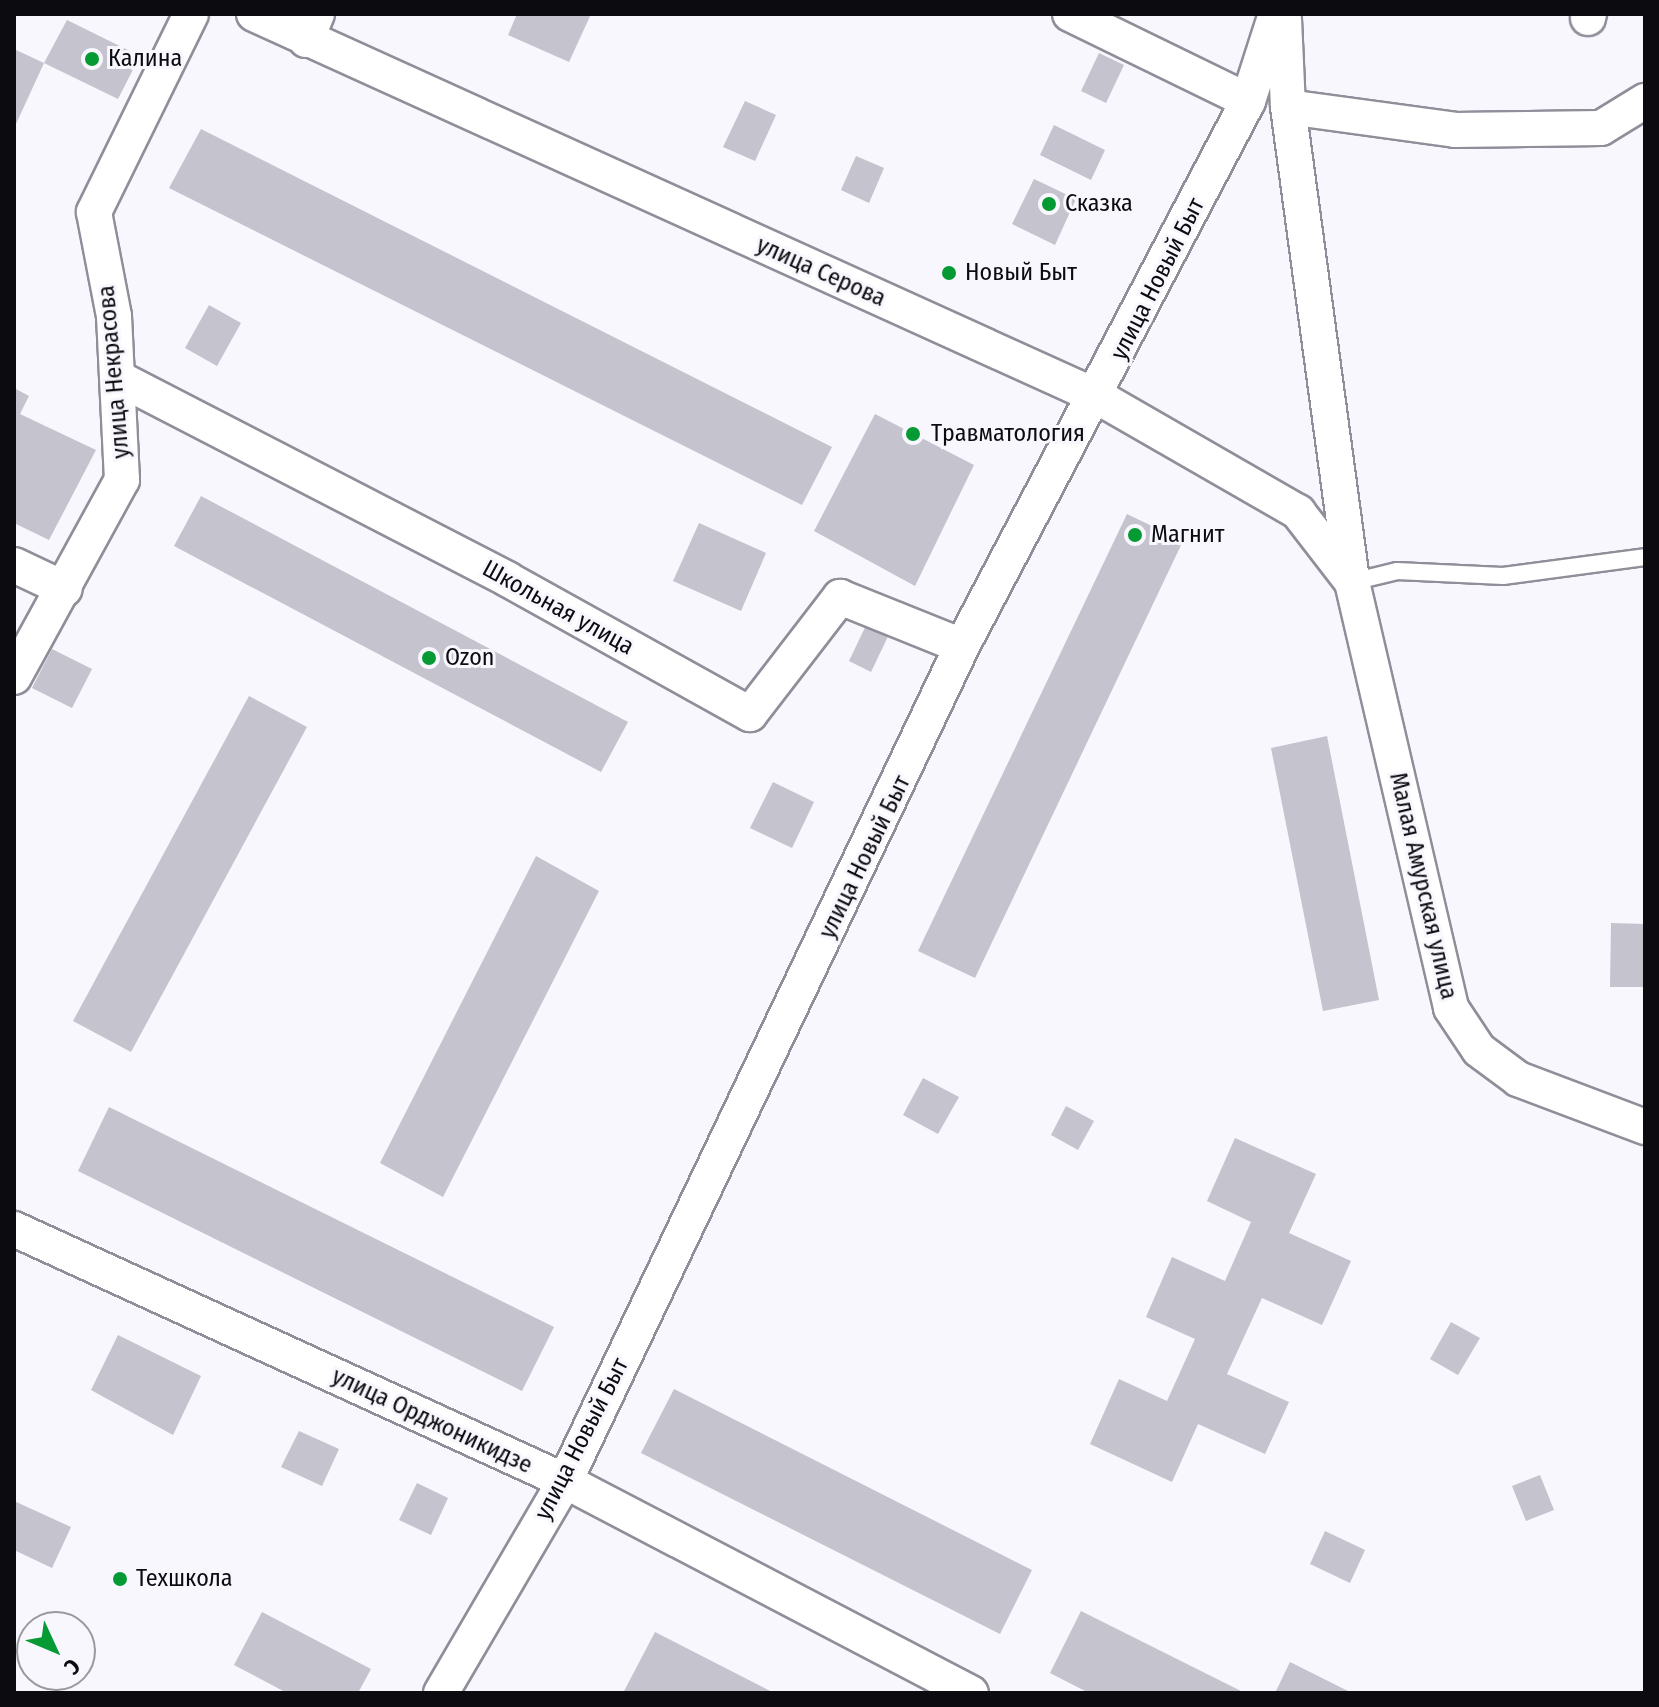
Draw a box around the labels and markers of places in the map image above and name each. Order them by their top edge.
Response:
place label: Калина [108,45,182,73]
marker: Калина [83,50,101,68]
place label: Сказка [1065,190,1133,218]
marker: Сказка [1040,195,1058,213]
place label: Новый Быт [965,259,1077,287]
marker: Новый Быт [940,264,958,282]
place label: Травматология [931,420,1085,448]
marker: Травматология [902,423,924,445]
place label: Магнит [1151,521,1225,549]
marker: Магнит [1126,526,1144,544]
place label: Ozon [445,644,494,672]
marker: Ozon [420,649,438,667]
place label: Техшкола [136,1565,233,1593]
marker: Техшкола [111,1570,129,1588]

